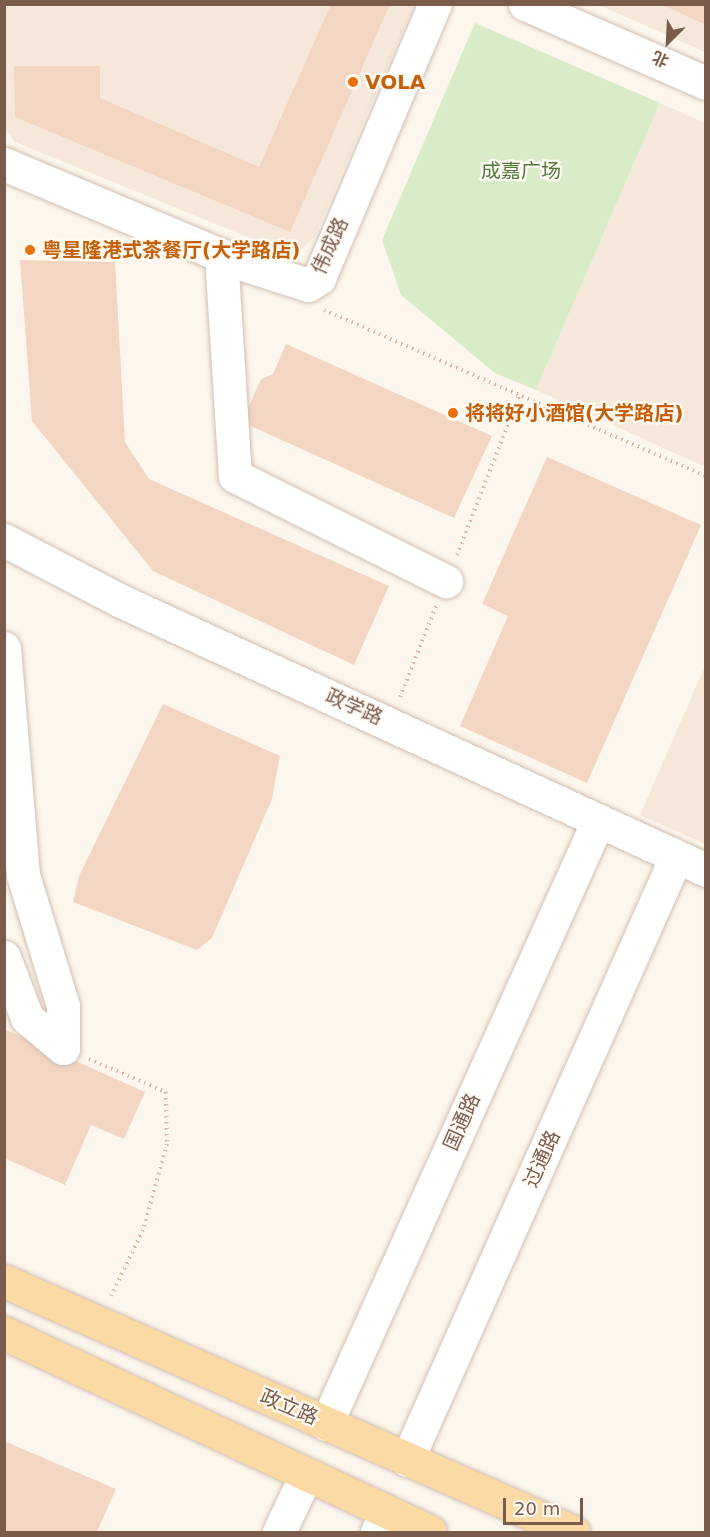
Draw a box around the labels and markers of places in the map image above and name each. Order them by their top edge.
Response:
place label: VOLA [365,70,425,94]
marker: VOLA [346,75,360,89]
place label: 粤星隆港式茶餐厅(大学路店) [42,238,300,262]
marker: 粤星隆港式茶餐厅(大学路店) [23,243,37,257]
place label: 将将好小酒馆(大学路店) [465,401,683,425]
marker: 将将好小酒馆(大学路店) [446,406,460,420]

